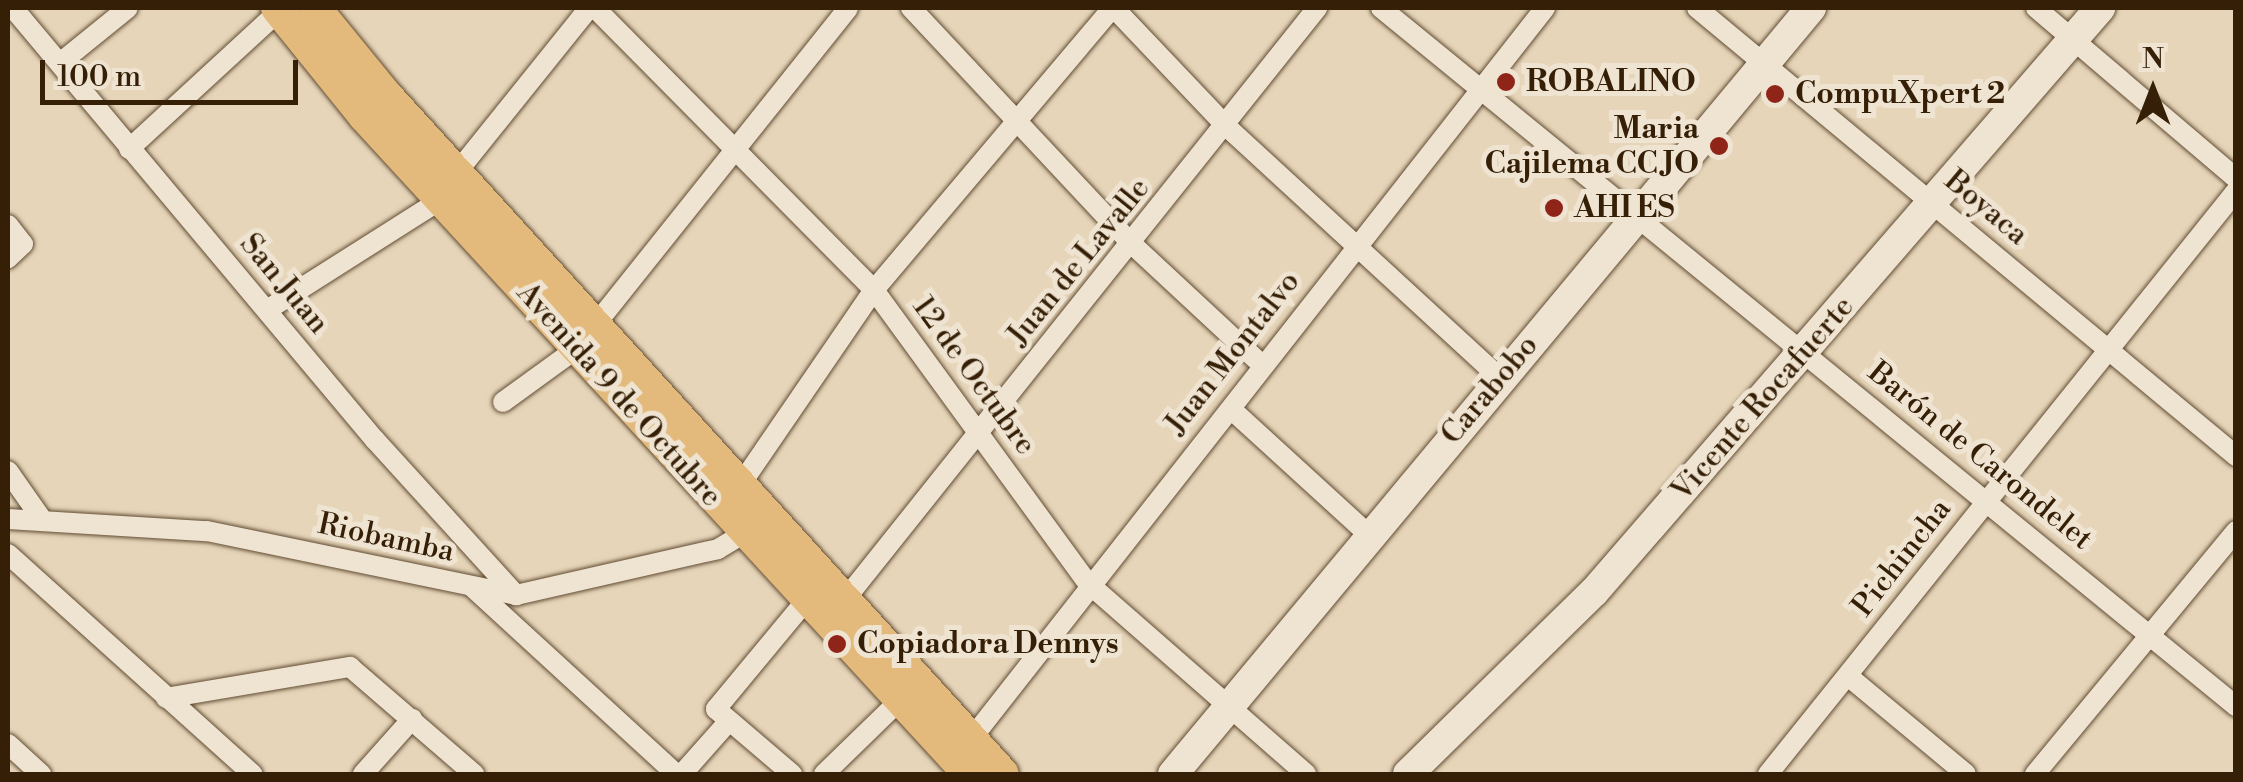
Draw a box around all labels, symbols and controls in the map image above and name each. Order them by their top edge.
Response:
scale bar [45,40,302,102]
north arrow [2103,40,2203,140]
text: N [2142,42,2164,77]
text: 100 m [57,58,141,96]
place label: ROBALINO [1526,64,1696,100]
marker: ROBALINO [1495,71,1517,93]
place label: CompuXpert 2 [1795,76,2005,112]
marker: CompuXpert 2 [1764,83,1786,105]
place label: Maria Cajilema CC JO [1485,111,1699,182]
marker: Maria Cajilema CC JO [1708,135,1730,157]
street label: Boyaca [1937,163,2035,253]
street label: Juan de Lavalle [1000,171,1158,353]
place label: AHI ES [1574,190,1675,226]
marker: AHI ES [1543,197,1565,219]
street label: San Juan [232,227,336,341]
street label: Juan Montalvo [1158,264,1308,442]
street label: Avenida 9 de Octubre [509,276,729,514]
street label: Vicente Rocafuerte [1664,289,1862,509]
street label: 12 de Octubre [905,290,1043,462]
street label: Carabobo [1434,328,1546,452]
street label: Barón de Carondelet [1861,354,2099,558]
street label: Pichincha [1845,492,1959,624]
street label: Riobamba [315,506,457,570]
place label: Copiadora Dennys [857,626,1119,662]
marker: Copiadora Dennys [826,633,848,655]

